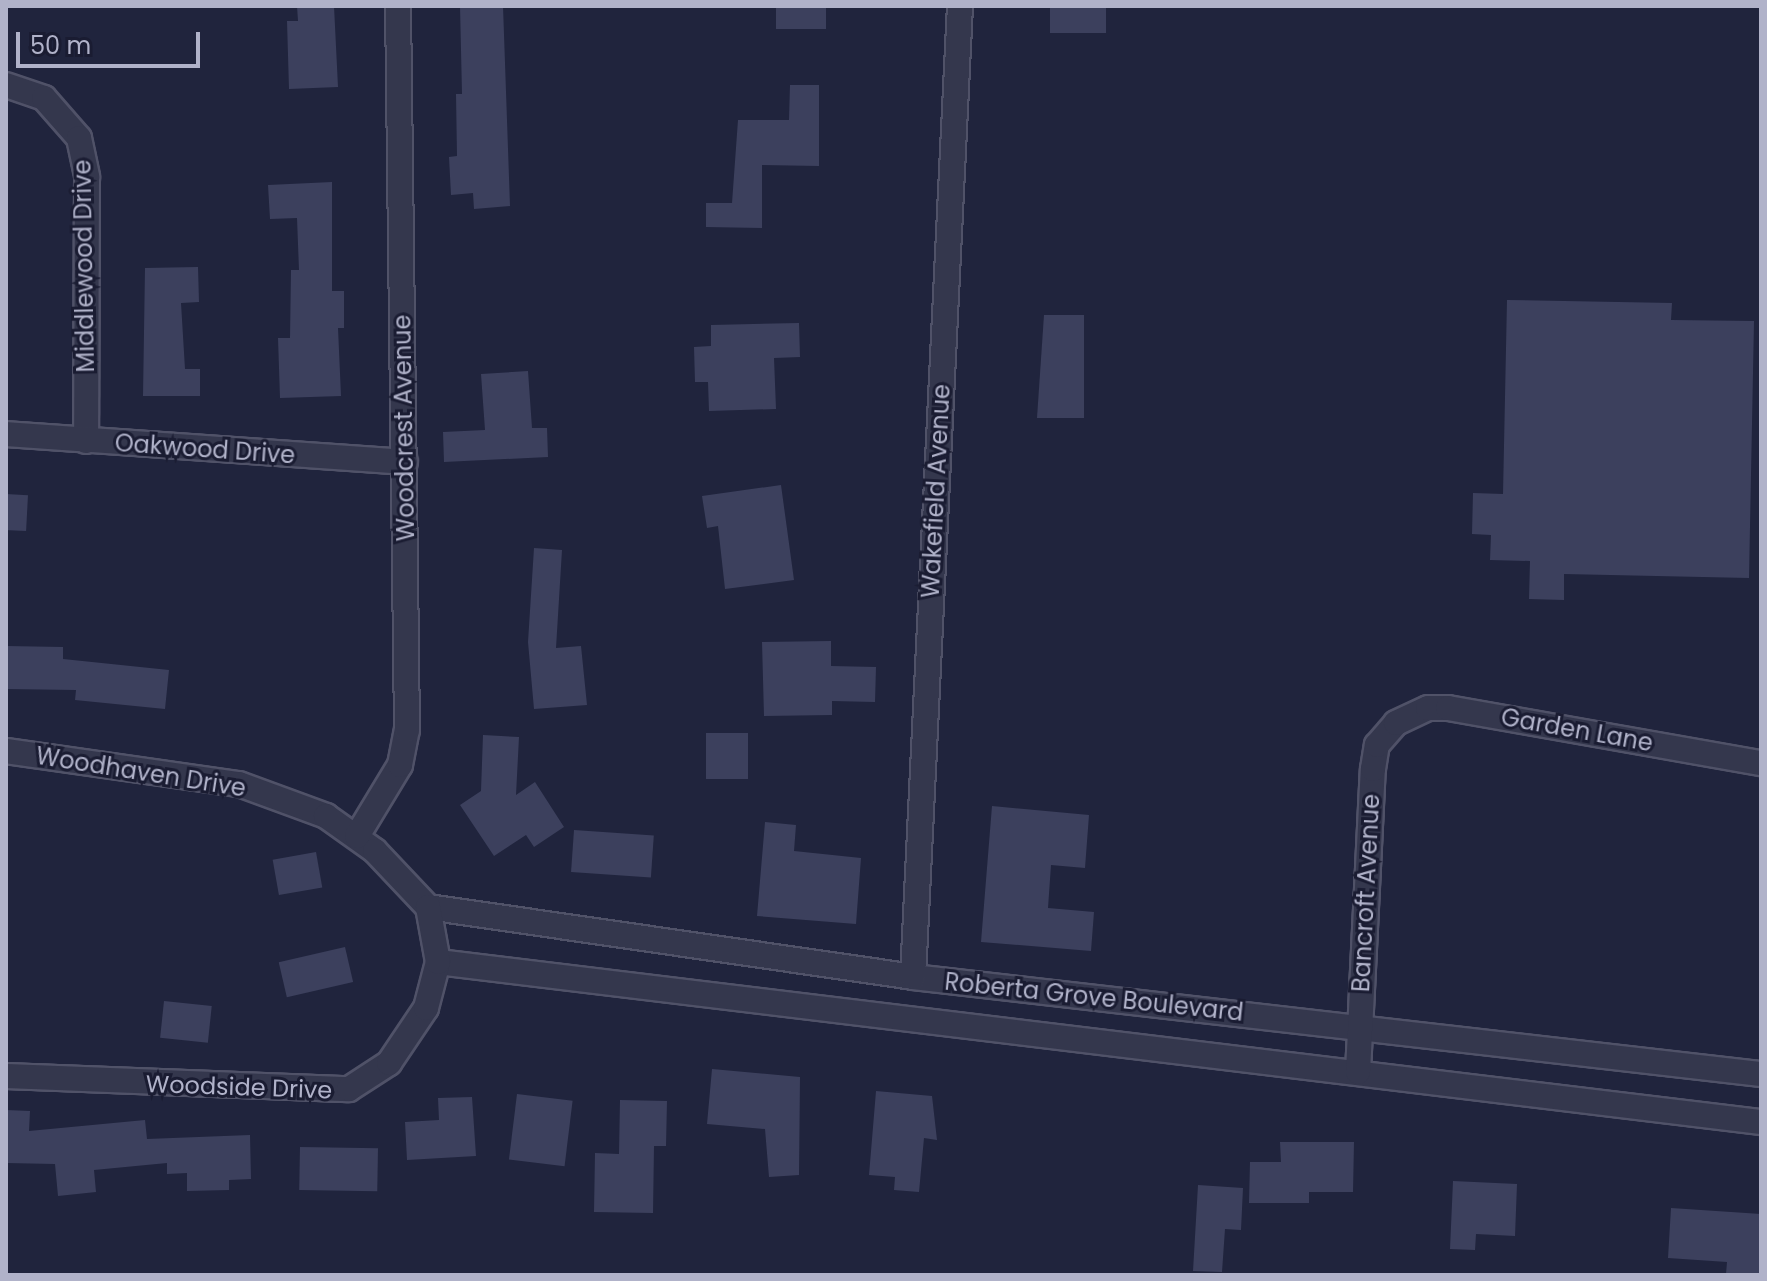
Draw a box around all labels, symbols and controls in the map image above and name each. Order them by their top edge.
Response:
scale bar [20,16,204,66]
text: 50 m [30,29,91,62]
street label: Middlewood Drive [68,159,100,373]
street label: Woodcrest Avenue [388,314,420,542]
street label: Wakefield Avenue [916,383,956,599]
street label: Oakwood Drive [114,428,296,470]
street label: Garden Lane [1499,702,1655,758]
street label: Woodhaven Drive [34,741,248,803]
street label: Bancroft Avenue [1346,793,1386,993]
street label: Roberta Grove Boulevard [943,967,1245,1027]
street label: Woodside Drive [145,1069,333,1105]

